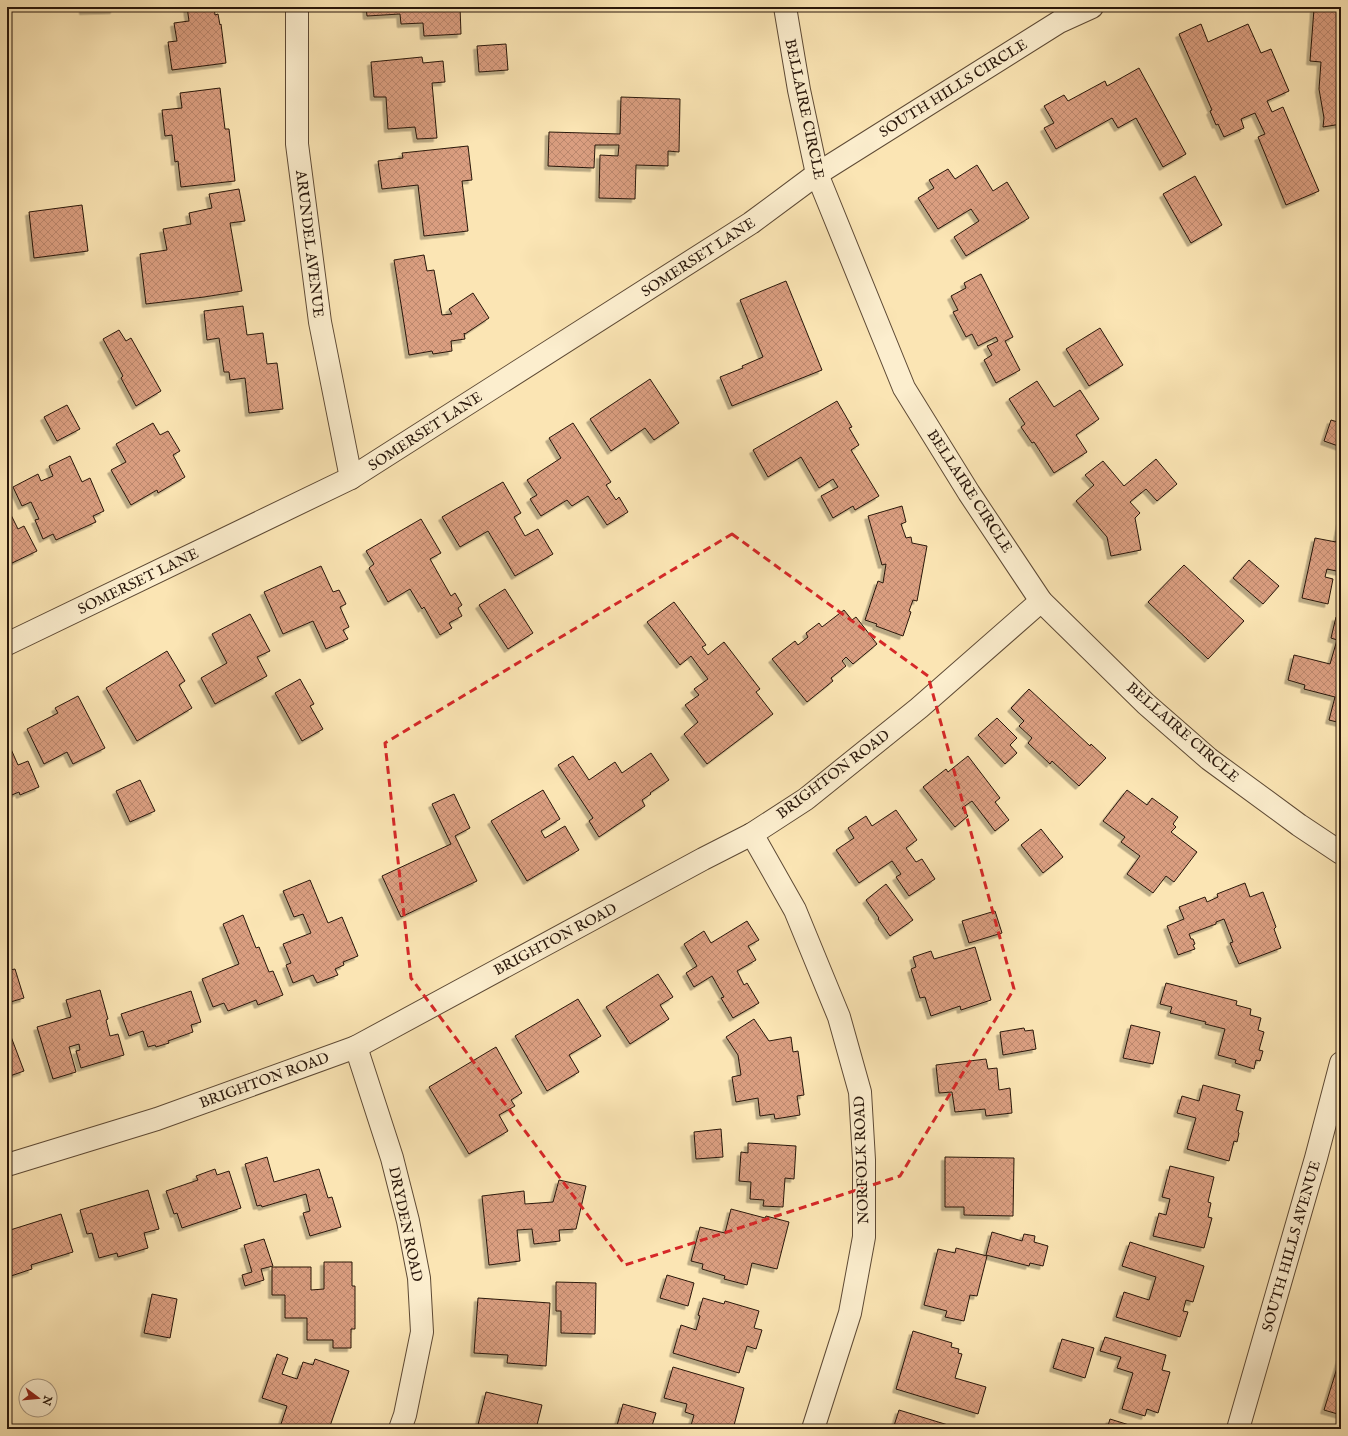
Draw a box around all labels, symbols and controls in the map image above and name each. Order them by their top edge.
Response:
street label: SOUTH HILLS CIRCLE [875,35,1031,142]
street label: BELLAIRE CIRCLE [780,37,829,181]
street label: ARUNDEL AVENUE [291,168,328,319]
street label: SOMERSET LANE [638,213,759,301]
street label: SOMERSET LANE [365,387,486,475]
street label: BELLAIRE CIRCLE [923,426,1017,557]
street label: SOMERSET LANE [75,544,202,619]
street label: BELLAIRE CIRCLE [1122,678,1243,787]
street label: BRIGHTON ROAD [773,726,894,823]
street label: BRIGHTON ROAD [490,899,620,980]
street label: BRIGHTON ROAD [197,1048,332,1113]
street label: NORFOLK ROAD [850,1096,873,1224]
street label: SOUTH HILLS AVENUE [1258,1158,1325,1334]
street label: DRYDEN ROAD [384,1165,427,1283]
north arrow [18,1378,58,1418]
text: N [38,1393,55,1407]

